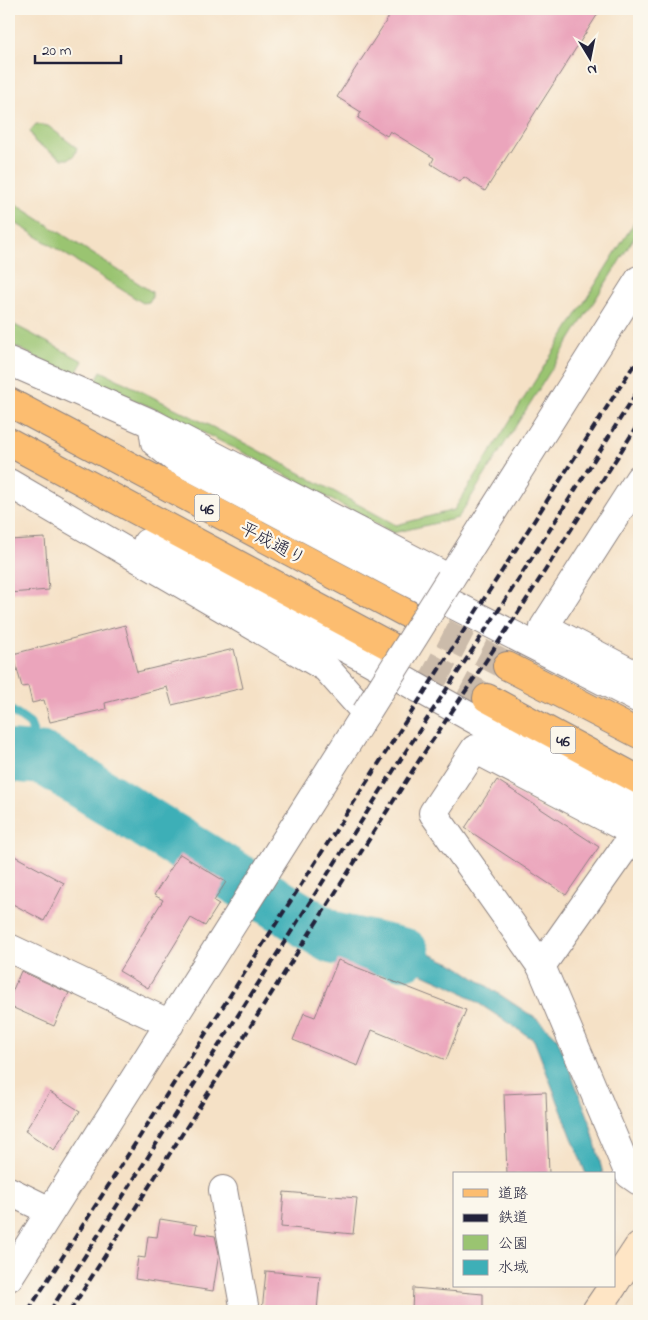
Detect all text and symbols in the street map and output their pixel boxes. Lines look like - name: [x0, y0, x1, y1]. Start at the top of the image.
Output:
- scale bar: [35, 32, 121, 64]
- north arrow: [566, 32, 616, 82]
- text: 20 m: [42, 40, 72, 62]
- text: N: [586, 58, 598, 80]
- road number: 46: [194, 494, 220, 522]
- street label: 平成通り: [234, 516, 310, 573]
- road number: 46: [550, 726, 576, 754]
- legend: [453, 1172, 616, 1288]
- text: 道路: [498, 1183, 528, 1205]
- text: 鉄道: [498, 1207, 528, 1229]
- text: 公園: [498, 1233, 528, 1255]
- text: 水域: [498, 1257, 528, 1279]

